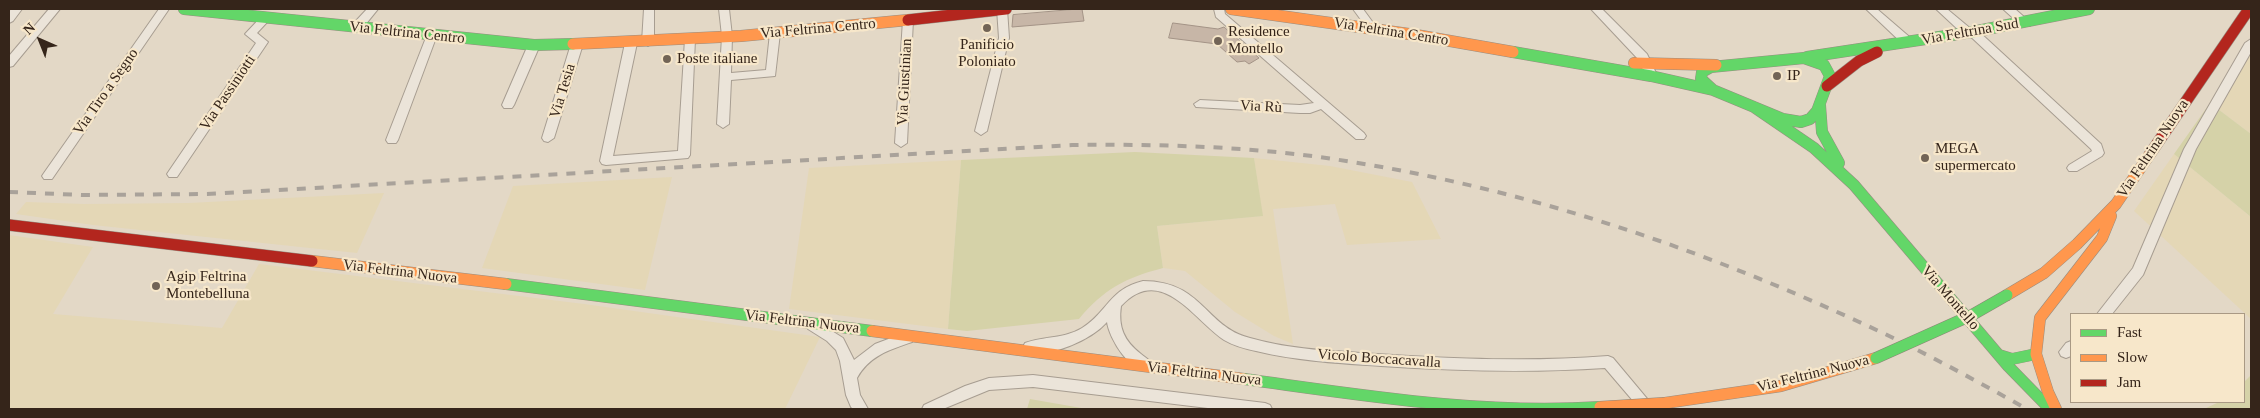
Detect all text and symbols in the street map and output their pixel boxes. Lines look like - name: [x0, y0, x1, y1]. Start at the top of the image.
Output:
- street label: Via Feltrina Centro: [1332, 14, 1450, 50]
- north arrow: [15, 15, 65, 65]
- street label: Via Feltrina Centro: [760, 15, 876, 43]
- street label: Via Feltrina Sud: [1920, 15, 2020, 49]
- street label: Via Feltrina Centro: [349, 18, 465, 48]
- text: N: [20, 20, 38, 38]
- marker: Panificio Poloniato: [981, 22, 993, 34]
- place label: Residence Montello: [1228, 23, 1290, 58]
- marker: Residence Montello: [1212, 35, 1224, 47]
- place label: Panificio Poloniato: [958, 36, 1016, 71]
- street label: Via Giustinian: [894, 38, 916, 126]
- street label: Via Tiro a Segno: [70, 45, 142, 139]
- place label: Poste italiane: [677, 50, 757, 68]
- street label: Via Passiniotti: [196, 52, 260, 134]
- marker: Poste italiane: [661, 53, 673, 65]
- street label: Via Tesia: [546, 62, 580, 120]
- place label: IP: [1787, 67, 1800, 85]
- marker: IP: [1771, 70, 1783, 82]
- street label: Via Feltrina Nuova: [2113, 96, 2193, 202]
- street label: Via Rù: [1240, 97, 1282, 117]
- place label: MEGA supermercato: [1935, 140, 2016, 175]
- marker: MEGA supermercato: [1919, 152, 1931, 164]
- street label: Via Feltrina Nuova: [342, 256, 458, 288]
- street label: Via Montello: [1917, 262, 1983, 334]
- place label: Agip Feltrina Montebelluna: [166, 268, 249, 303]
- marker: Agip Feltrina Montebelluna: [150, 280, 162, 292]
- street label: Via Feltrina Nuova: [744, 306, 860, 338]
- legend: [2070, 313, 2245, 403]
- text: Fast: [2117, 324, 2142, 340]
- street label: Vicolo Boccacavalla: [1317, 346, 1441, 372]
- text: Slow: [2117, 349, 2148, 365]
- street label: Via Feltrina Nuova: [1755, 351, 1871, 397]
- street label: Via Feltrina Nuova: [1146, 358, 1262, 390]
- text: Jam: [2117, 374, 2141, 390]

